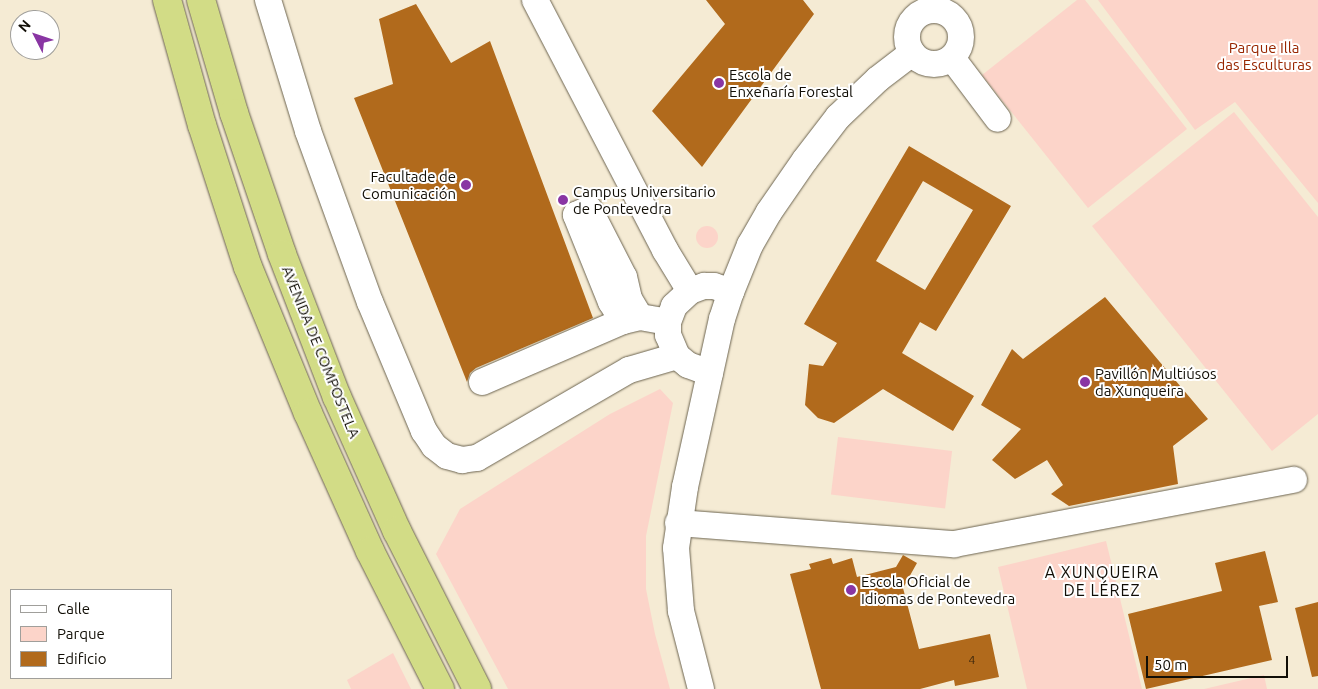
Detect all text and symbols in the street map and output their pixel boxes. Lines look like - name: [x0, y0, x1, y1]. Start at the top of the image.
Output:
- north arrow: [10, 10, 60, 60]
- text: N: [15, 17, 34, 35]
- park label: Parque Illa das Esculturas: [1216, 38, 1312, 73]
- place label: Escola de Enxeñaría Forestal: [729, 65, 853, 100]
- marker: Escola de Enxeñaría Forestal: [713, 77, 725, 89]
- place label: Facultade de Comunicación: [362, 167, 456, 202]
- marker: Facultade de Comunicación: [460, 179, 472, 191]
- place label: Campus Universitario de Pontevedra: [573, 182, 716, 217]
- marker: Campus Universitario de Pontevedra: [557, 194, 569, 206]
- street label: AVENIDA DE COMPOSTELA: [278, 263, 364, 441]
- place label: Pavillón Multiúsos da Xunqueira: [1095, 364, 1217, 399]
- marker: Pavillón Multiúsos da Xunqueira: [1079, 376, 1091, 388]
- district label: A XUNQUEIRA DE LÉREZ: [1043, 562, 1161, 600]
- place label: Escola Oficial de Idiomas de Pontevedra: [861, 572, 1015, 607]
- marker: Escola Oficial de Idiomas de Pontevedra: [845, 584, 857, 596]
- legend: [10, 589, 172, 679]
- text: Calle: [57, 600, 90, 617]
- text: Parque: [57, 625, 105, 642]
- scale bar: [1148, 646, 1290, 678]
- text: Edificio: [57, 650, 106, 667]
- house number: 4: [969, 653, 975, 667]
- text: 50 m: [1154, 656, 1187, 673]

